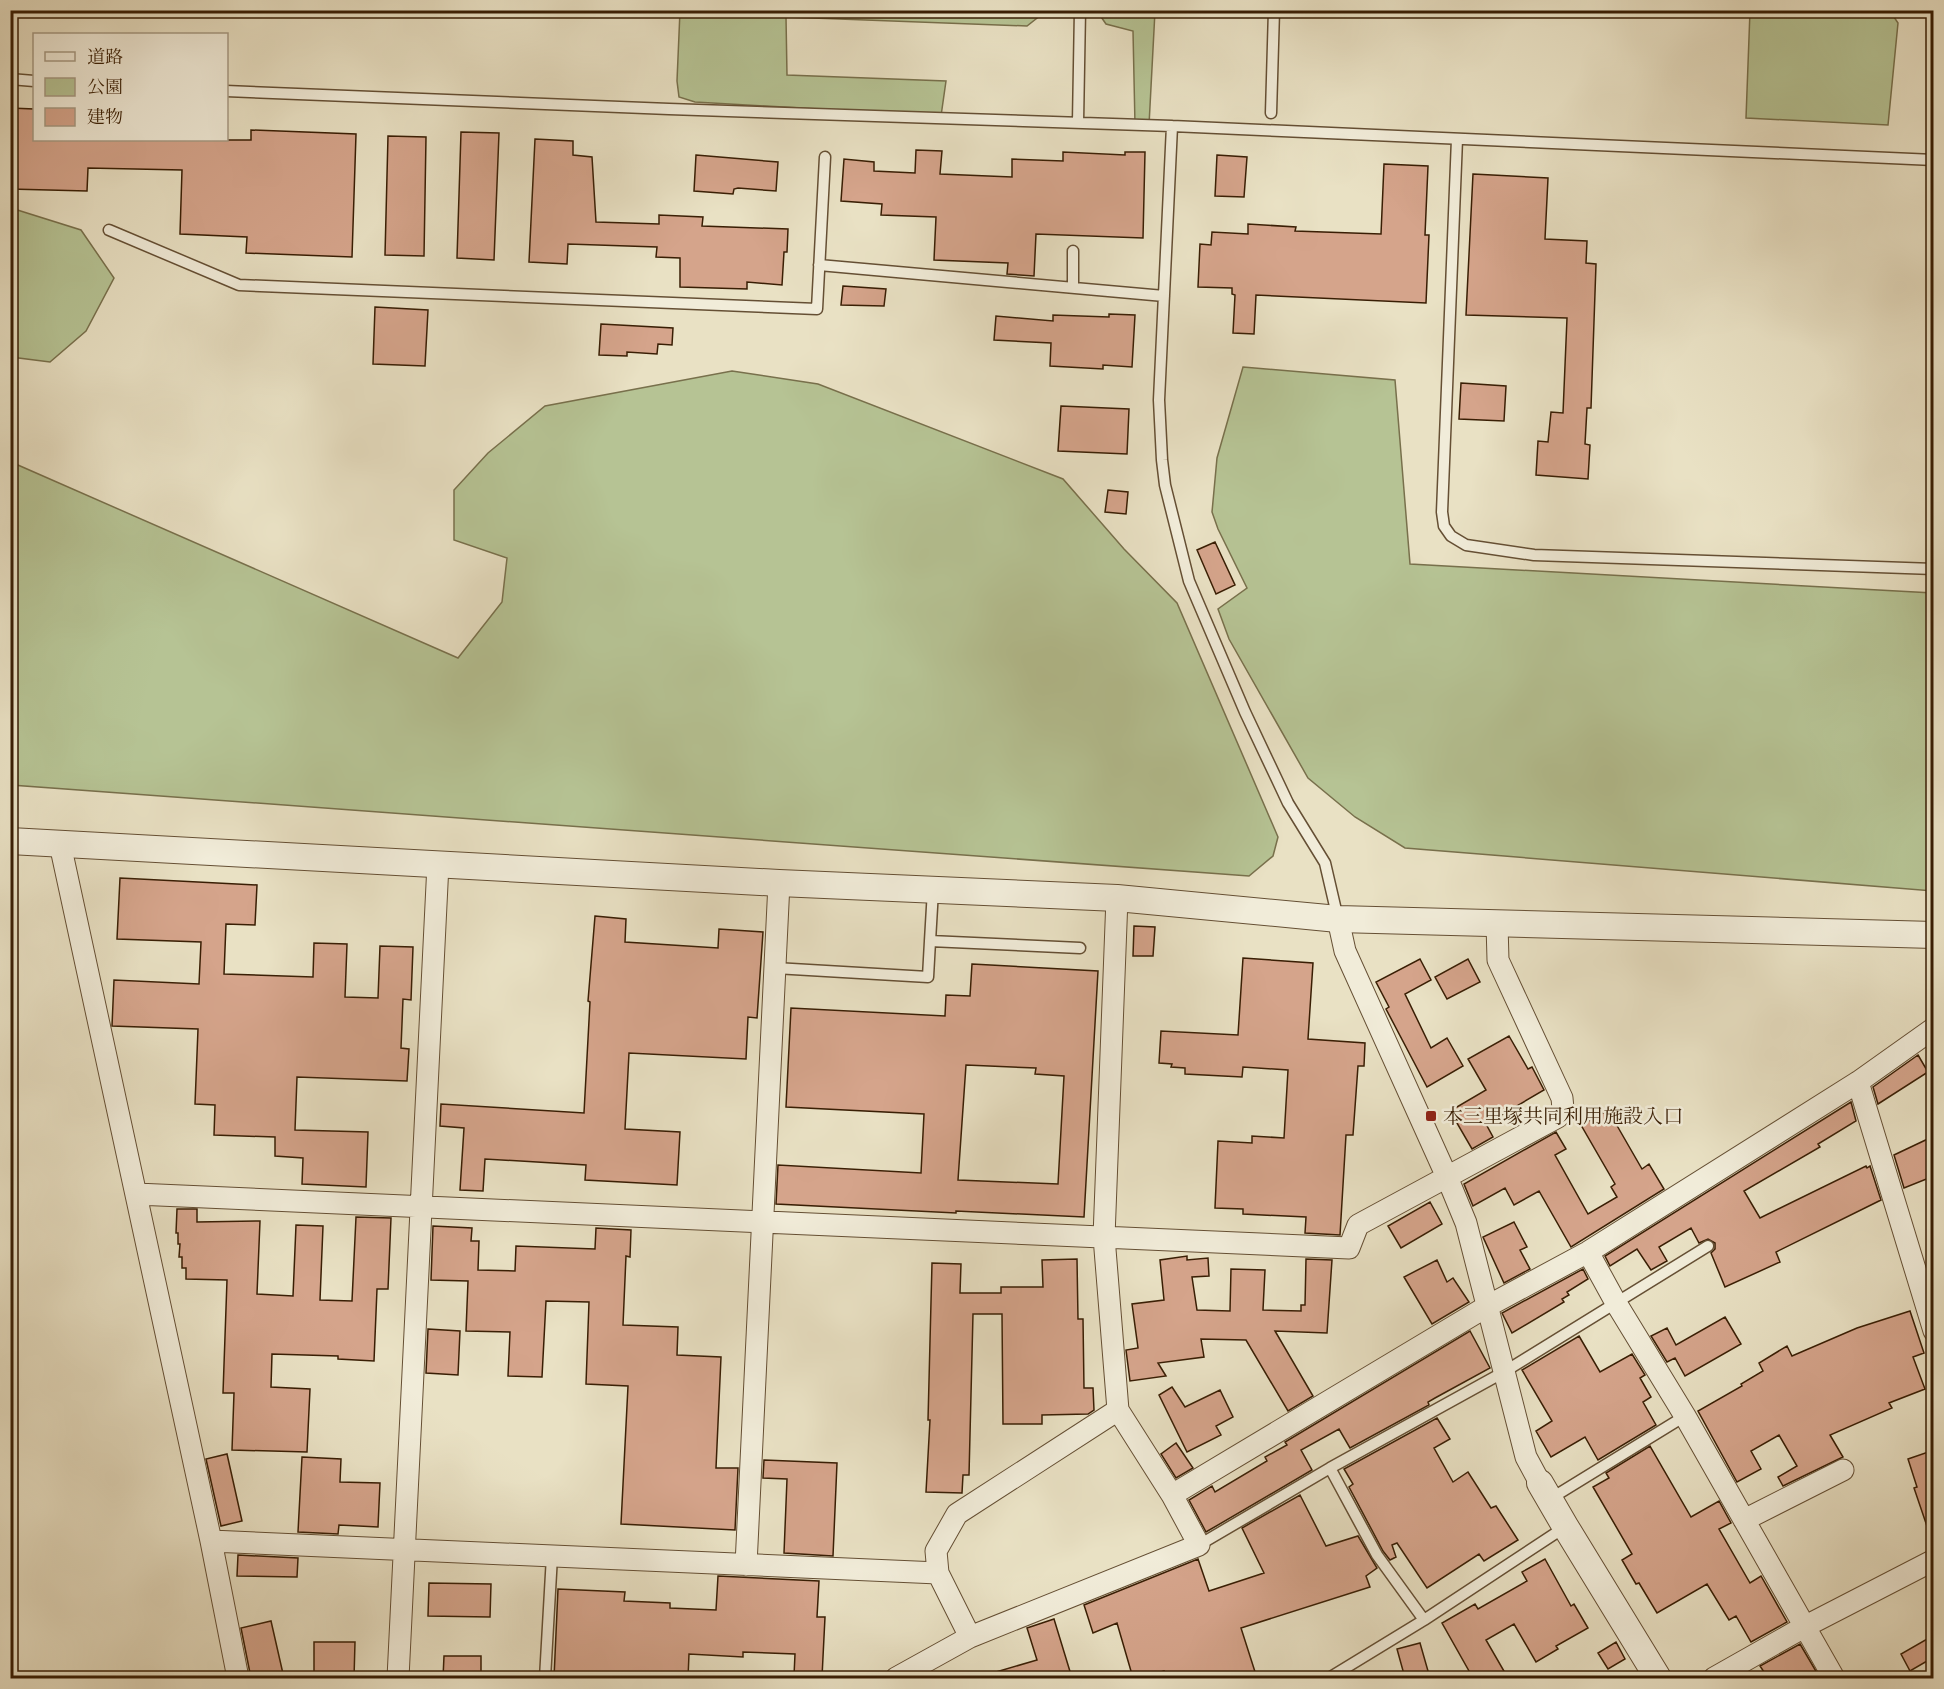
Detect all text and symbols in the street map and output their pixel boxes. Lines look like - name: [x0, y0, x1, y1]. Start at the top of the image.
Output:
- legend: [33, 33, 228, 141]
- text: 道路: [87, 47, 123, 68]
- text: 公園: [87, 77, 123, 98]
- text: 建物: [87, 107, 123, 128]
- place label: 本三里塚共同利用施設入口: [1443, 1105, 1683, 1128]
- marker: 本三里塚共同利用施設入口: [1424, 1109, 1438, 1123]

